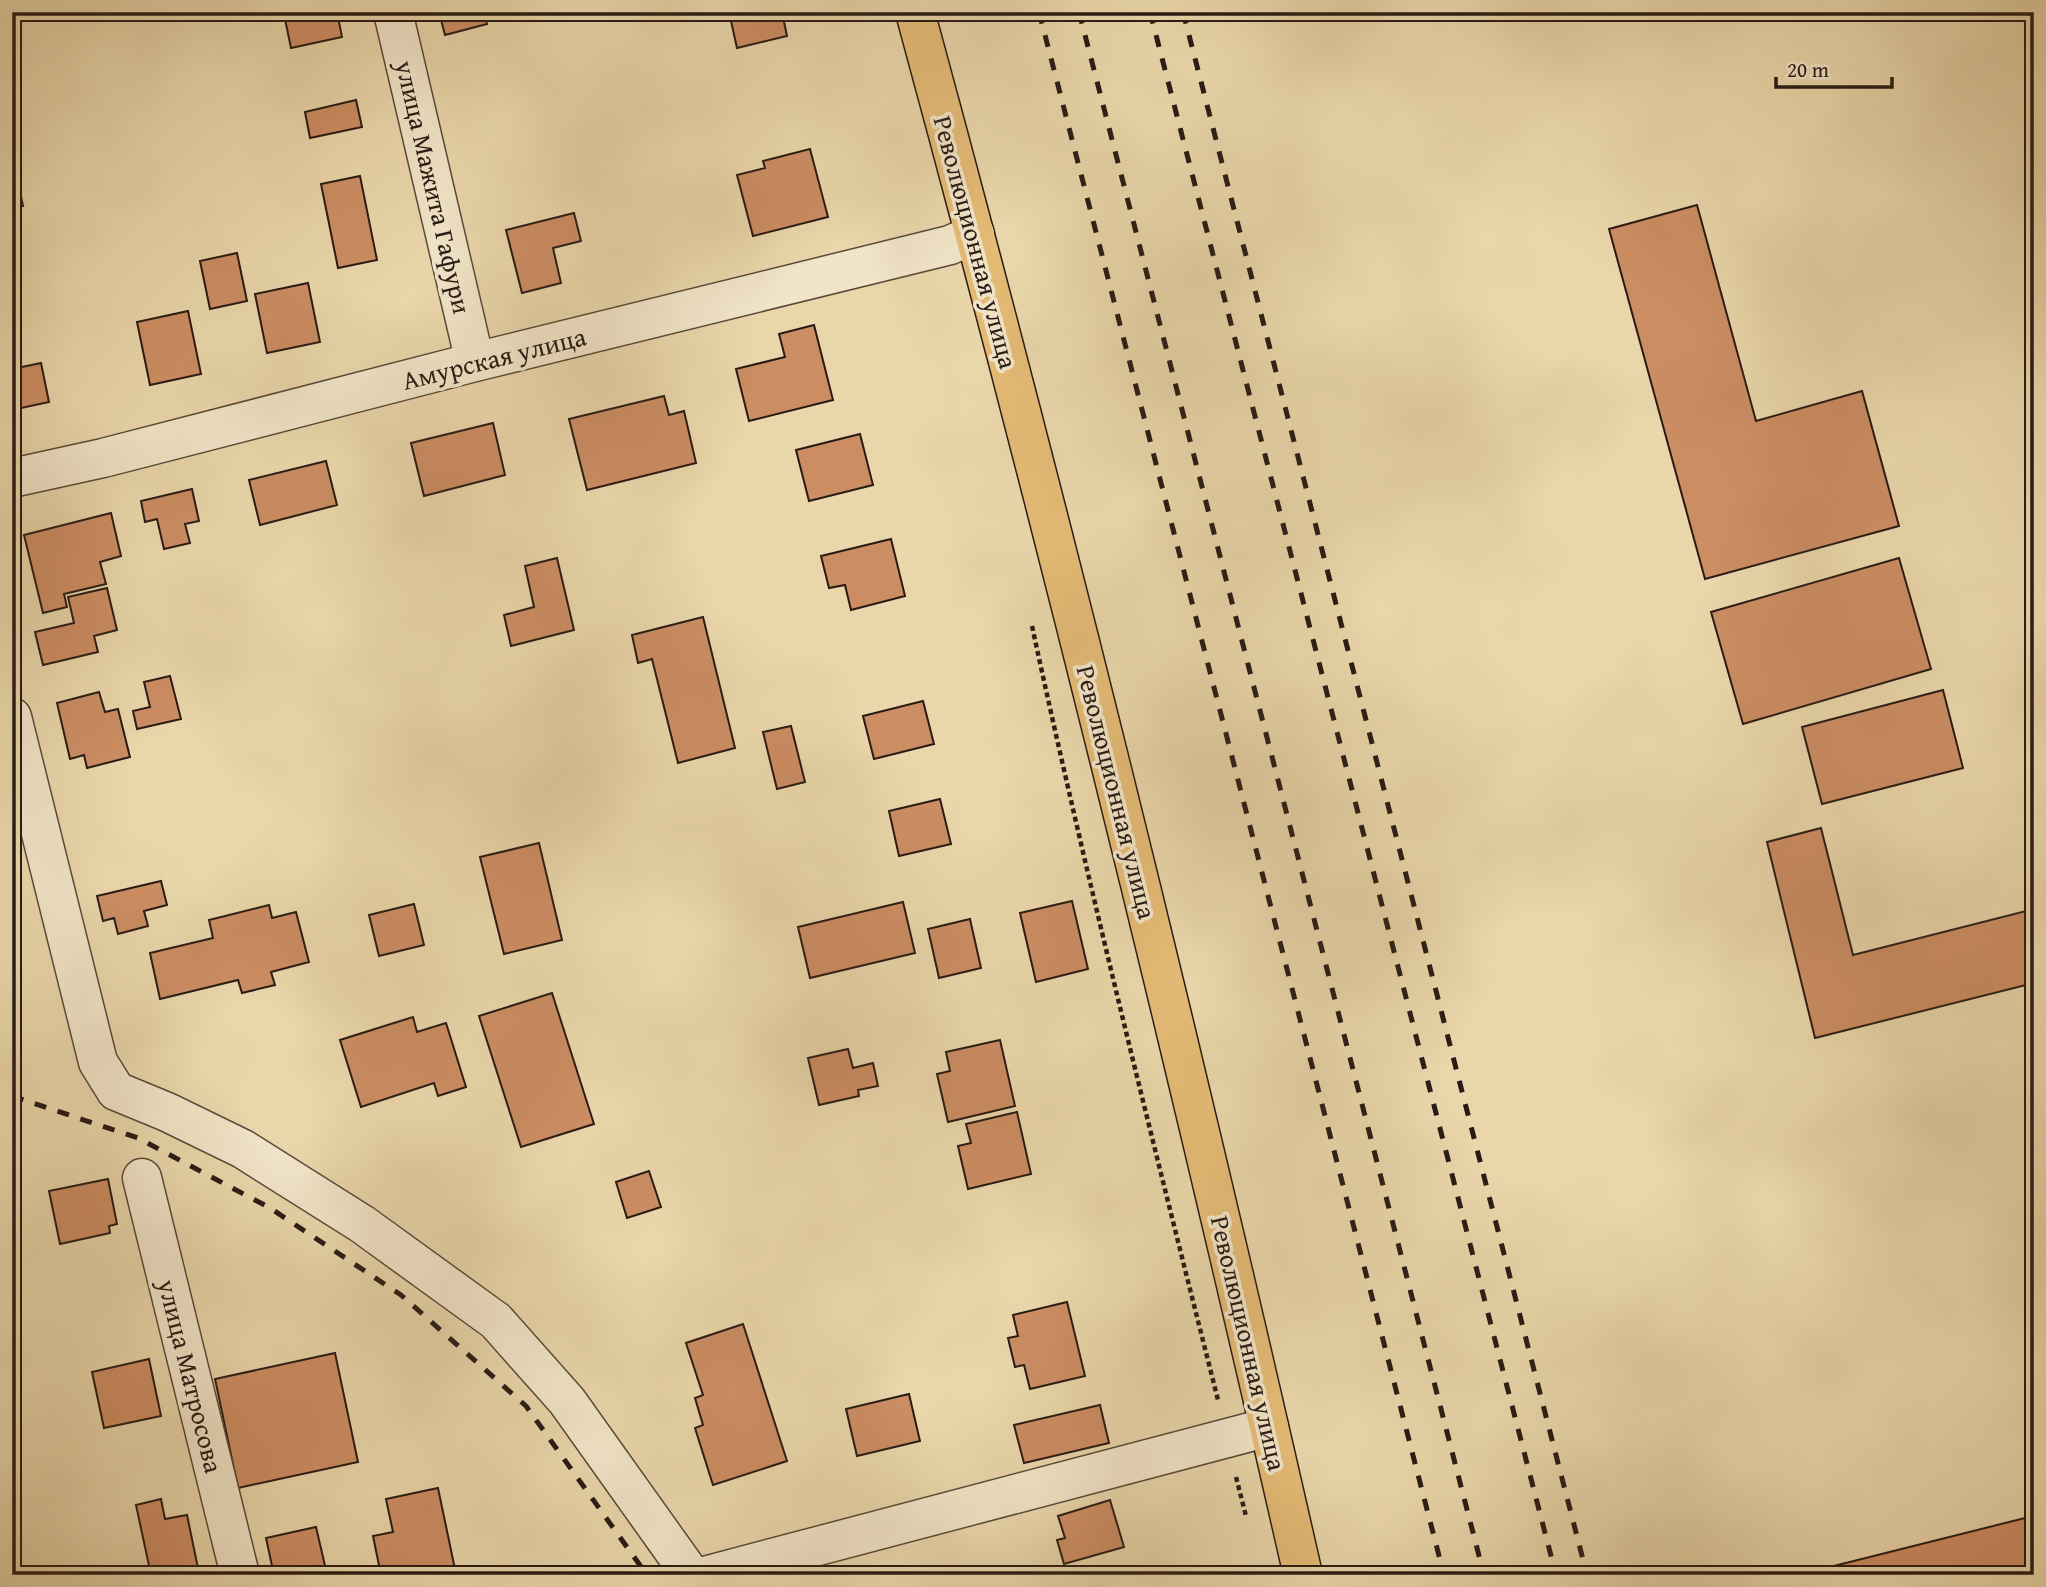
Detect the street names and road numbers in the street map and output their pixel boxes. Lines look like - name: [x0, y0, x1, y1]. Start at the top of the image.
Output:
- street label: улица Мажита Гафури: [386, 55, 482, 318]
- street label: Революционная улица: [923, 111, 1029, 373]
- street label: Амурская улица: [398, 316, 591, 400]
- street label: Революционная улица: [1067, 661, 1168, 924]
- street label: Революционная улица: [1201, 1212, 1297, 1475]
- street label: улица Матросова: [148, 1274, 234, 1478]

